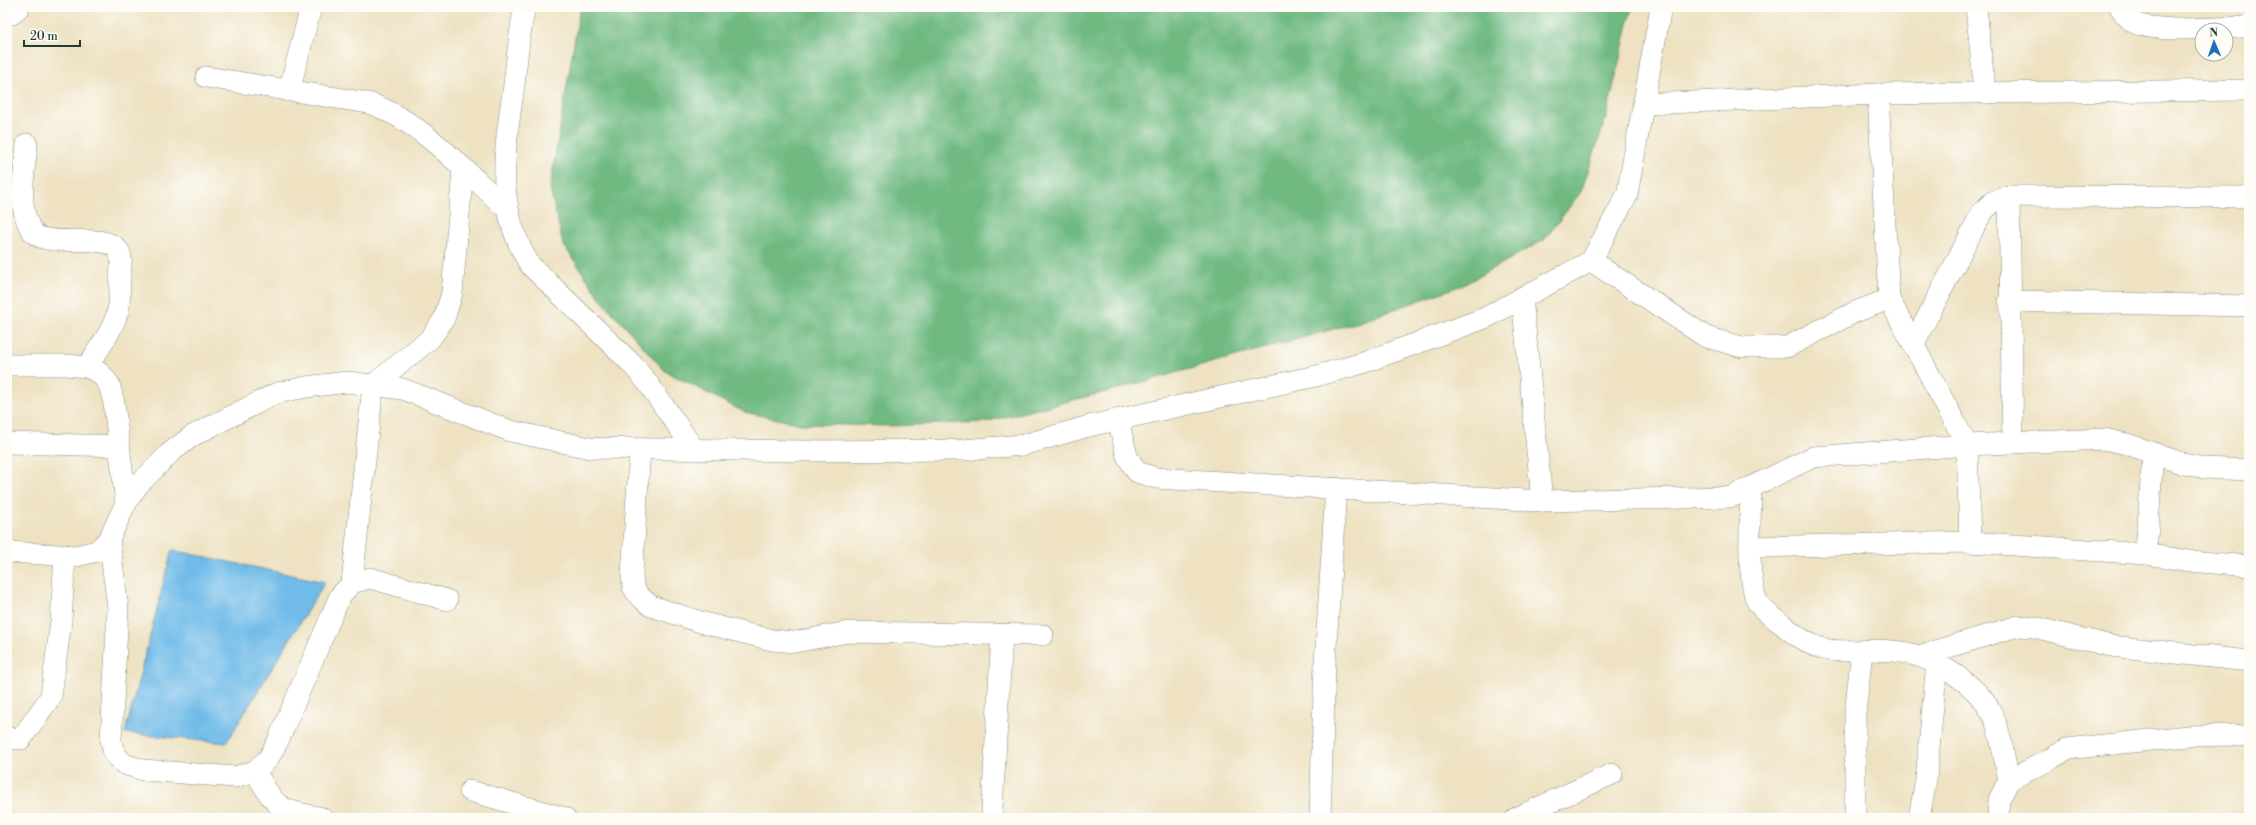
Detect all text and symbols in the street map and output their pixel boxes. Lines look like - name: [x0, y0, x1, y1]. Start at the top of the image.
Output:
- scale bar: [24, 22, 80, 48]
- north arrow: [2194, 22, 2234, 62]
- text: N: [2209, 26, 2219, 40]
- text: 20 m: [30, 29, 58, 44]

